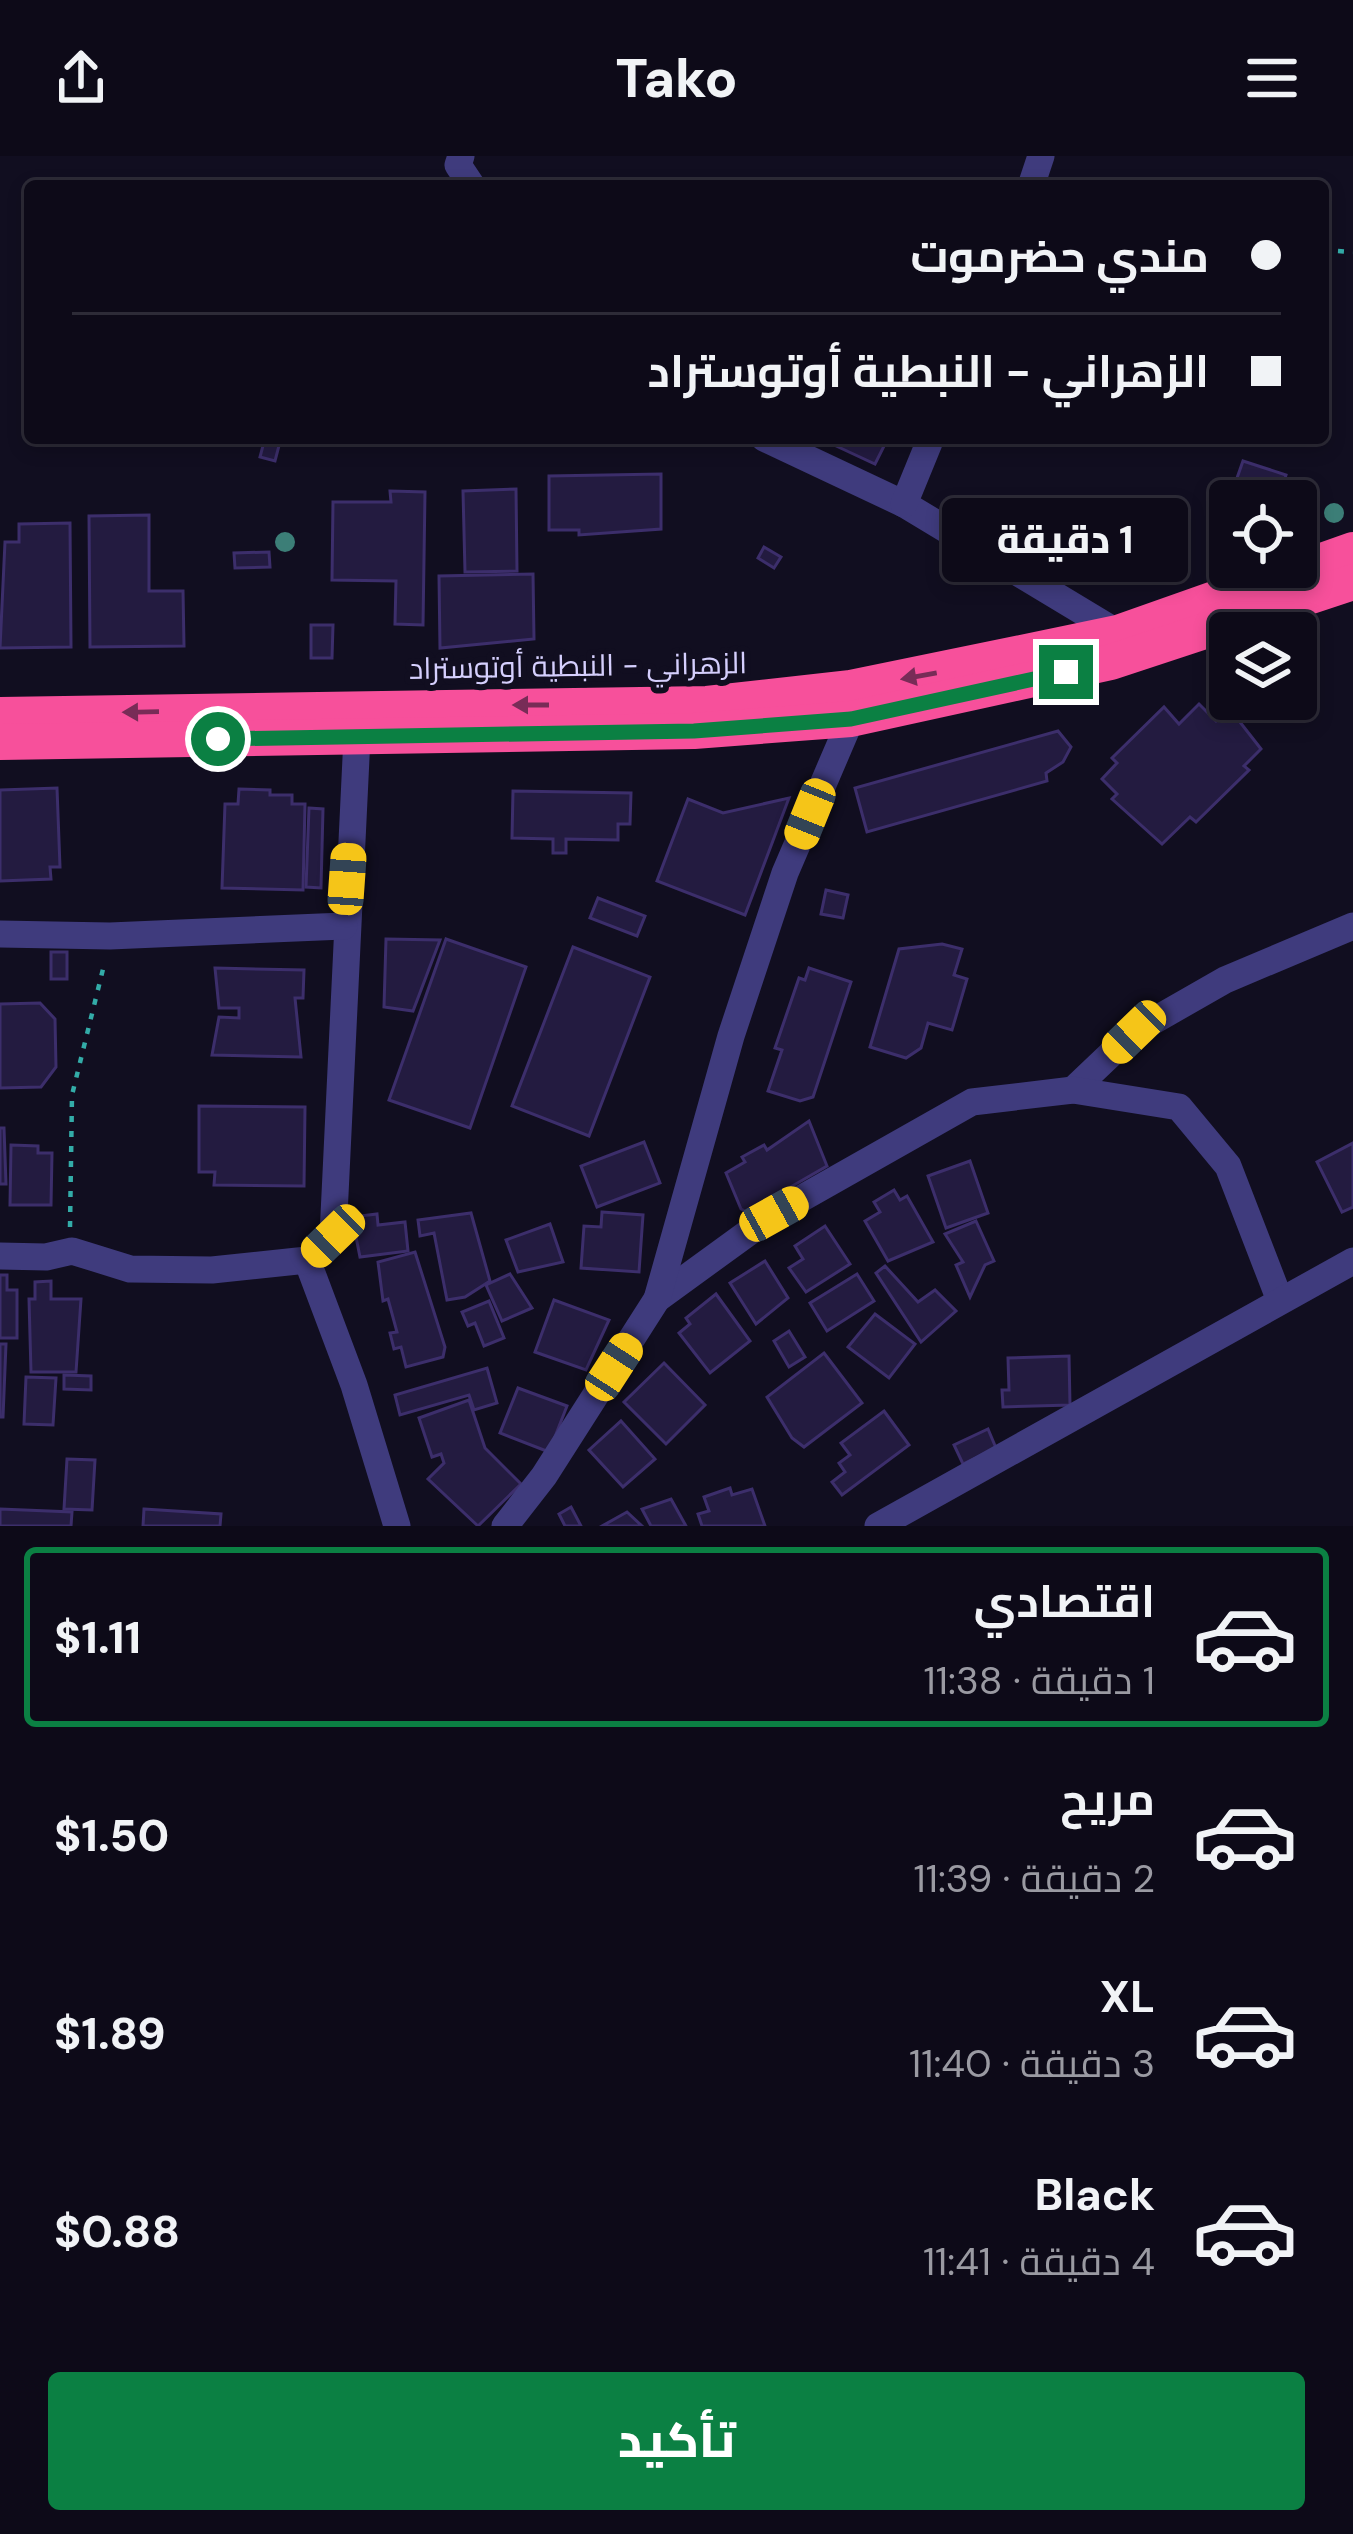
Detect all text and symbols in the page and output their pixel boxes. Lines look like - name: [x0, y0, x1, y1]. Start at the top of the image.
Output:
- text: Tako: [616, 43, 737, 114]
- icon: share: [48, 45, 114, 111]
- icon: menu: [1239, 45, 1305, 111]
- text: مندي حضرموت: [911, 227, 1209, 286]
- text: الزهراني - النبطية أوتوستراد: [648, 342, 1209, 401]
- map controls: [1209, 480, 1317, 720]
- button: locate: [1209, 480, 1317, 588]
- callout: 1 دقيقة: [943, 498, 1189, 582]
- text: 1 دقيقة: [997, 514, 1133, 565]
- button: layers: [1209, 612, 1317, 720]
- street label: الزهراني - النبطية أوتوستراد: [408, 643, 748, 692]
- route end: [1039, 645, 1093, 699]
- one-way arrow: [899, 667, 937, 685]
- one-way arrow: [511, 695, 549, 715]
- one-way arrow: [121, 702, 159, 721]
- route start: [191, 712, 245, 766]
- car: [780, 774, 840, 854]
- car: [327, 842, 367, 916]
- car: [1096, 994, 1172, 1070]
- car: [734, 1181, 814, 1247]
- car: [295, 1198, 371, 1274]
- car: [579, 1327, 649, 1407]
- text: اقتصادي: [974, 1572, 1155, 1631]
- icon: car: [1191, 1583, 1299, 1691]
- text: $1.11: [54, 1608, 141, 1667]
- text: 1 دقيقة · 11:38: [924, 1655, 1155, 1706]
- text: مريح: [1060, 1770, 1155, 1829]
- icon: car: [1191, 1781, 1299, 1889]
- text: $1.50: [54, 1806, 169, 1865]
- text: 2 دقيقة · 11:39: [914, 1853, 1155, 1904]
- text: XL: [1100, 1967, 1155, 2026]
- icon: car: [1191, 1979, 1299, 2087]
- text: $1.89: [54, 2004, 166, 2063]
- text: 3 دقيقة · 11:40: [909, 2038, 1155, 2089]
- text: Black: [1035, 2165, 1155, 2224]
- icon: car: [1191, 2177, 1299, 2285]
- text: $0.88: [54, 2202, 180, 2261]
- text: 4 دقيقة · 11:41: [923, 2236, 1155, 2287]
- button: تأكيد: [48, 2372, 1305, 2510]

